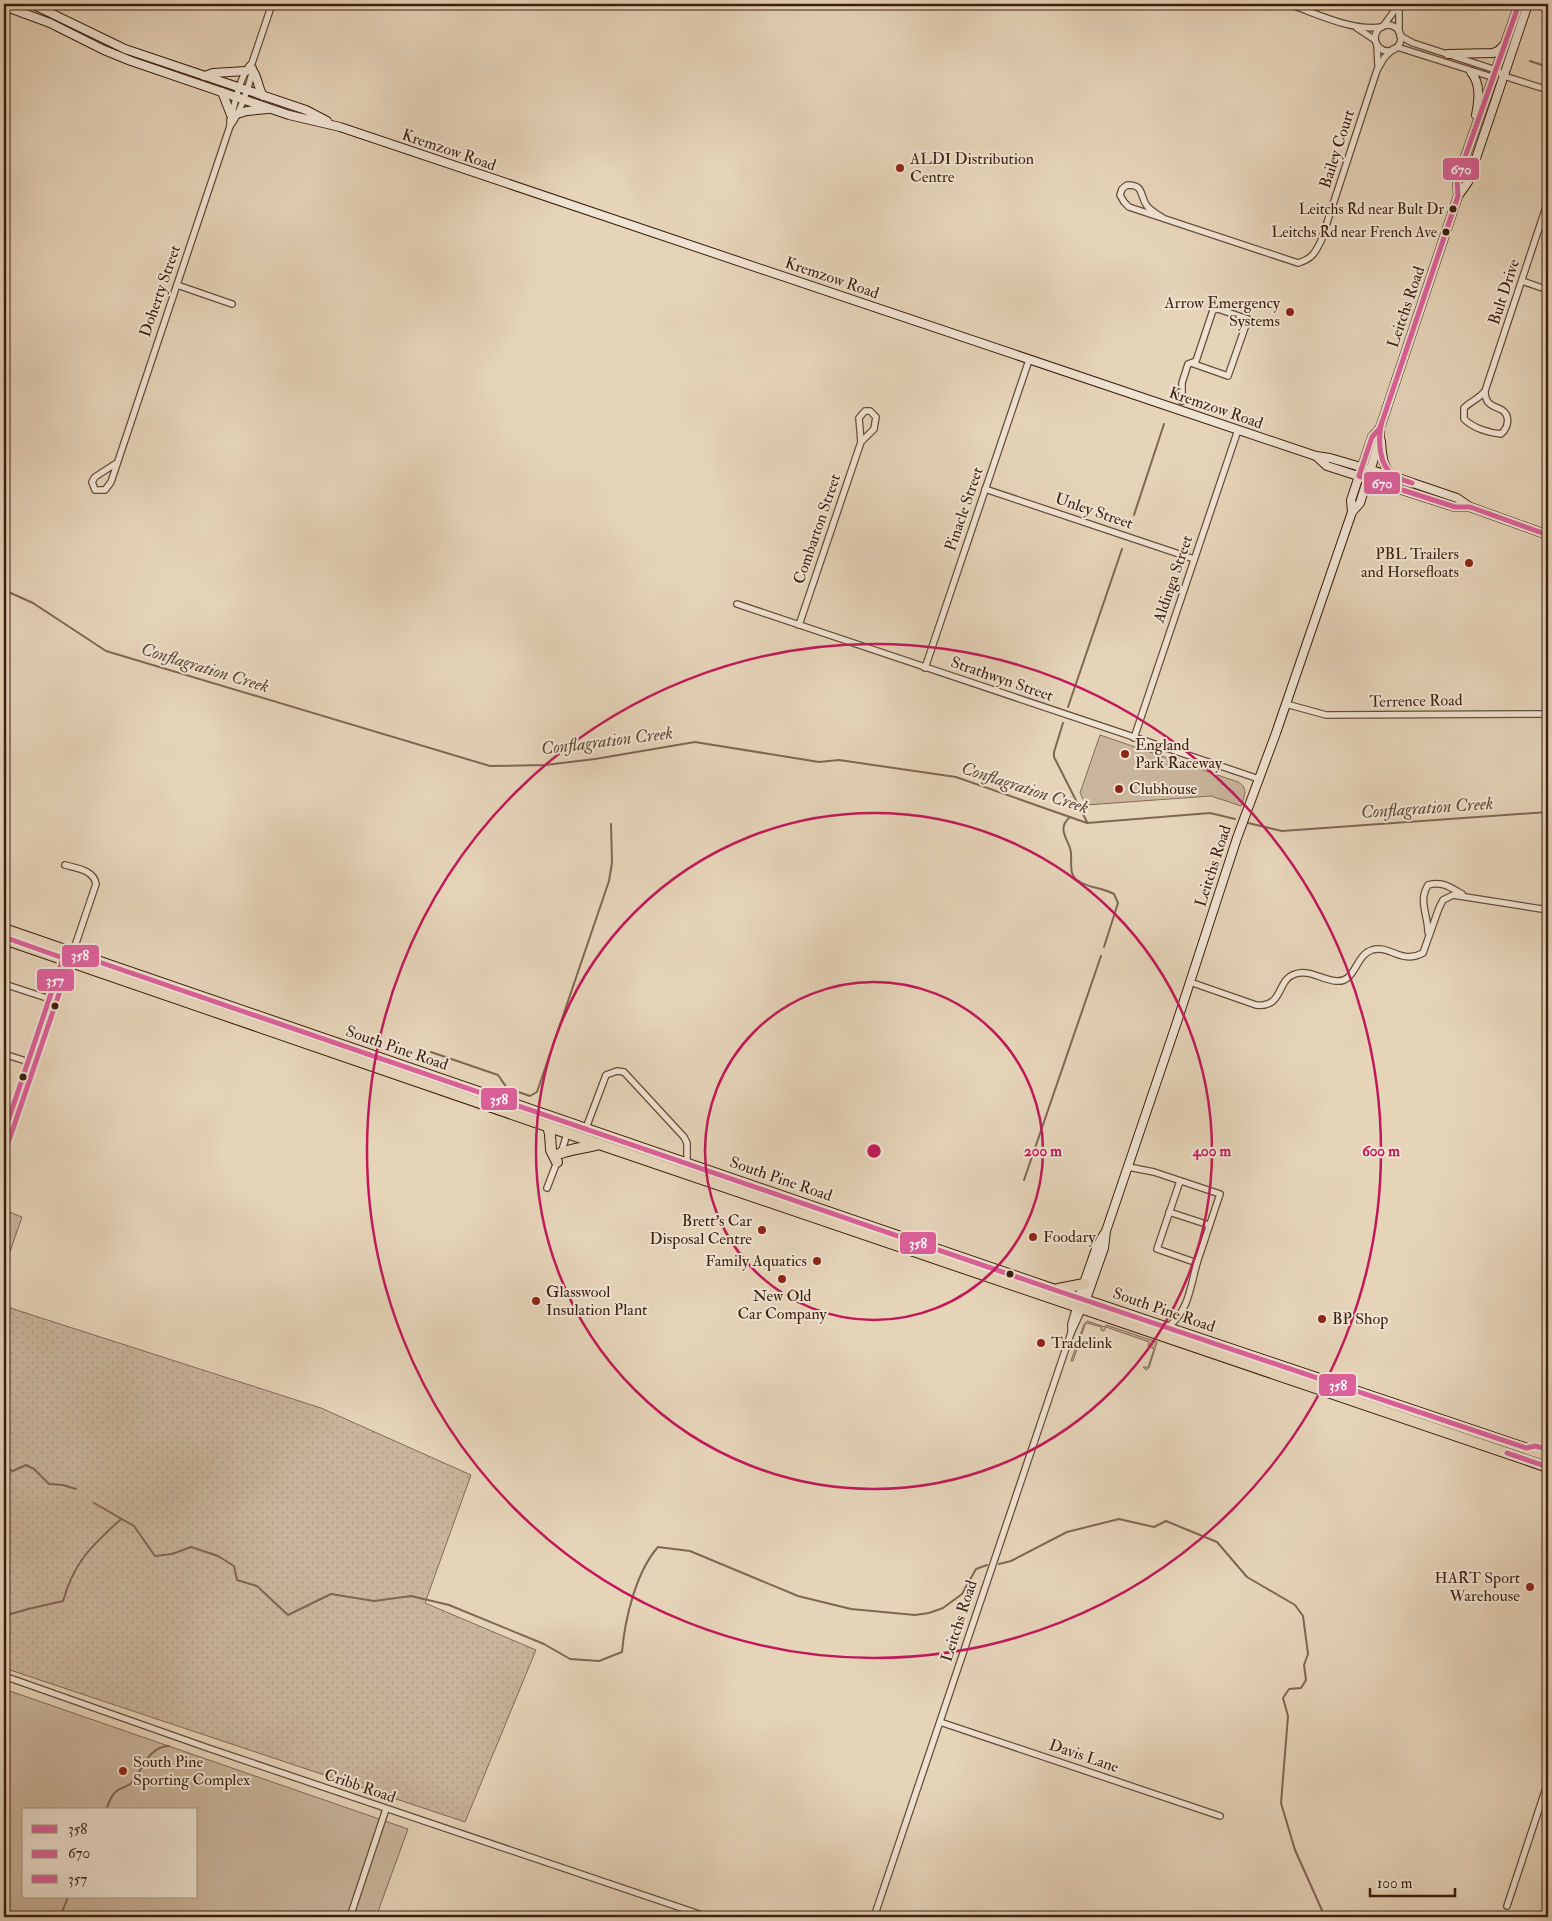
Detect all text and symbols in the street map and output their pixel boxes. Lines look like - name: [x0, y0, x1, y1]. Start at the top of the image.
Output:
- street label: Bailey Court: [1315, 107, 1359, 191]
- street label: Kremzow Road: [399, 125, 499, 175]
- place label: ALDI Distribution Centre: [909, 149, 1034, 187]
- line badge: 670: [1442, 157, 1480, 181]
- text: 670: [1451, 161, 1471, 178]
- marker: ALDI Distribution Centre: [894, 162, 906, 174]
- place label: Leitchs Rd near Bult Dr: [1299, 200, 1444, 219]
- marker: Leitchs Rd near Bult Dr: [1448, 204, 1458, 214]
- place label: Leitchs Rd near French Ave: [1271, 223, 1437, 242]
- marker: Leitchs Rd near French Ave: [1441, 227, 1451, 237]
- street label: Doherty Street: [135, 242, 185, 340]
- street label: Kremzow Road: [782, 253, 882, 303]
- street label: Bult Drive: [1484, 256, 1524, 327]
- street label: Leitchs Road: [1383, 264, 1429, 350]
- place label: Arrow Emergency Systems: [1163, 293, 1281, 331]
- marker: Arrow Emergency Systems: [1284, 306, 1296, 318]
- street label: Kremzow Road: [1166, 383, 1266, 433]
- street label: Pinacle Street: [940, 464, 988, 554]
- street label: Combarton Street: [789, 471, 845, 587]
- line badge: 670: [1363, 471, 1401, 495]
- text: 670: [1372, 475, 1392, 492]
- street label: Unley Street: [1052, 488, 1136, 534]
- street label: Aldinga Street: [1148, 533, 1197, 626]
- place label: PBL Trailers and Horsefloats: [1361, 544, 1459, 582]
- marker: PBL Trailers and Horsefloats: [1463, 557, 1475, 569]
- water label: Conflagration Creek: [138, 638, 272, 698]
- street label: Strathwyn Street: [948, 652, 1056, 706]
- street label: Terrence Road: [1369, 690, 1463, 712]
- water label: Conflagration Creek: [540, 722, 674, 760]
- place label: England Park Raceway: [1135, 735, 1223, 773]
- marker: England Park Raceway: [1119, 748, 1131, 760]
- water label: Conflagration Creek: [958, 757, 1092, 819]
- place label: Clubhouse: [1129, 779, 1198, 799]
- marker: Clubhouse: [1113, 783, 1125, 795]
- water label: Conflagration Creek: [1360, 792, 1494, 824]
- street label: Leitchs Road: [1190, 823, 1236, 909]
- line badge: 358: [61, 944, 100, 968]
- text: 358: [71, 947, 89, 964]
- line badge: 357: [36, 968, 75, 992]
- text: 357: [46, 972, 65, 989]
- unlabelled marker: [50, 1001, 60, 1011]
- street label: South Pine Road: [343, 1021, 451, 1075]
- unlabelled marker: [18, 1072, 28, 1082]
- line badge: 358: [480, 1087, 518, 1111]
- text: 358: [490, 1091, 508, 1108]
- centre of rings: [865, 1142, 883, 1160]
- text: 200 m: [1024, 1142, 1062, 1161]
- text: 400 m: [1192, 1142, 1231, 1161]
- text: 600 m: [1362, 1142, 1400, 1161]
- street label: South Pine Road: [727, 1152, 835, 1206]
- place label: Brett's Car Disposal Centre: [650, 1211, 752, 1250]
- marker: Brett's Car Disposal Centre: [756, 1224, 768, 1236]
- place label: Foodary: [1043, 1227, 1096, 1247]
- line badge: 358: [899, 1231, 937, 1255]
- marker: Foodary: [1027, 1231, 1039, 1243]
- text: 358: [909, 1235, 927, 1252]
- place label: Family Aquatics: [705, 1251, 807, 1271]
- marker: Family Aquatics: [811, 1255, 823, 1267]
- unlabelled marker: [1005, 1269, 1015, 1279]
- marker: New Old Car Company: [776, 1273, 788, 1285]
- place label: Glasswool Insulation Plant: [546, 1282, 647, 1320]
- street label: South Pine Road: [1110, 1283, 1218, 1337]
- place label: New Old Car Company: [737, 1286, 828, 1325]
- marker: Glasswool Insulation Plant: [530, 1295, 542, 1307]
- place label: BP Shop: [1332, 1309, 1388, 1330]
- marker: BP Shop: [1316, 1313, 1328, 1325]
- place label: Tradelink: [1051, 1333, 1113, 1353]
- marker: Tradelink: [1035, 1337, 1047, 1349]
- line badge: 358: [1318, 1373, 1357, 1397]
- text: 358: [1329, 1377, 1347, 1394]
- place label: HART Sport Warehouse: [1435, 1568, 1520, 1606]
- street label: Leitchs Road: [936, 1578, 982, 1664]
- marker: HART Sport Warehouse: [1524, 1581, 1536, 1593]
- street label: Davis Lane: [1046, 1735, 1122, 1777]
- place label: South Pine Sporting Complex: [133, 1752, 250, 1791]
- street label: Cribb Road: [322, 1764, 398, 1808]
- marker: South Pine Sporting Complex: [117, 1765, 129, 1777]
- legend: [22, 1808, 198, 1898]
- text: 358: [68, 1820, 87, 1839]
- text: 670: [68, 1844, 90, 1863]
- scale bar: [1370, 1866, 1454, 1898]
- text: 357: [68, 1870, 87, 1889]
- text: 100 m: [1377, 1874, 1413, 1893]

